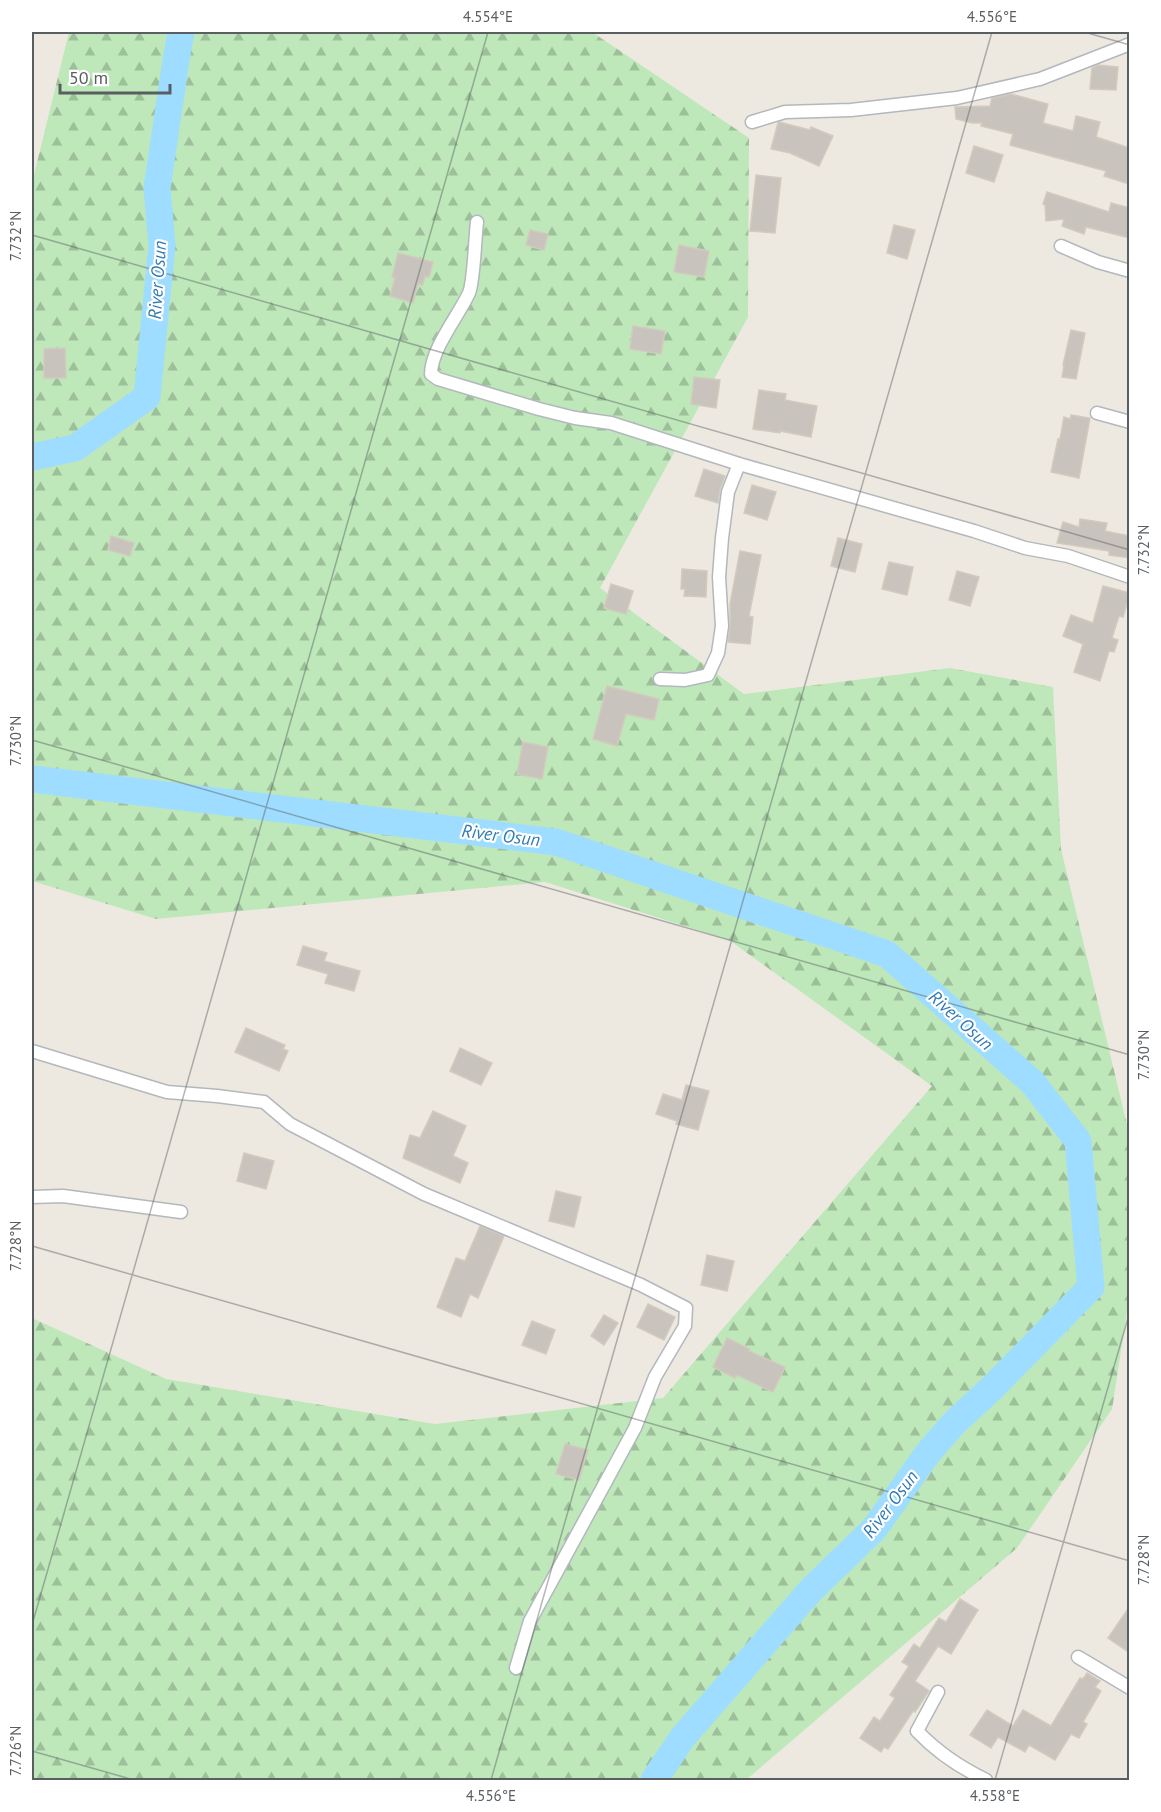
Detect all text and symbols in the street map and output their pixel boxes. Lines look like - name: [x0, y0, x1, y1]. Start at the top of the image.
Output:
- text: 4.554°E: [463, 7, 513, 26]
- text: 4.556°E: [967, 7, 1017, 26]
- scale bar: [60, 57, 170, 95]
- text: 50 m: [69, 66, 108, 89]
- text: 7.732°N: [6, 211, 25, 261]
- water label: River Osun: [143, 240, 171, 320]
- text: 7.732°N: [1134, 525, 1153, 575]
- text: 7.730°N: [6, 716, 25, 766]
- water label: River Osun: [460, 819, 542, 851]
- water label: River Osun: [924, 985, 998, 1055]
- text: 7.730°N: [1134, 1030, 1153, 1080]
- text: 7.728°N: [6, 1221, 25, 1271]
- water label: River Osun: [857, 1466, 923, 1542]
- text: 7.728°N: [1134, 1535, 1153, 1585]
- text: 7.726°N: [6, 1726, 25, 1776]
- text: 4.556°E: [466, 1786, 516, 1805]
- text: 4.558°E: [970, 1786, 1020, 1805]

